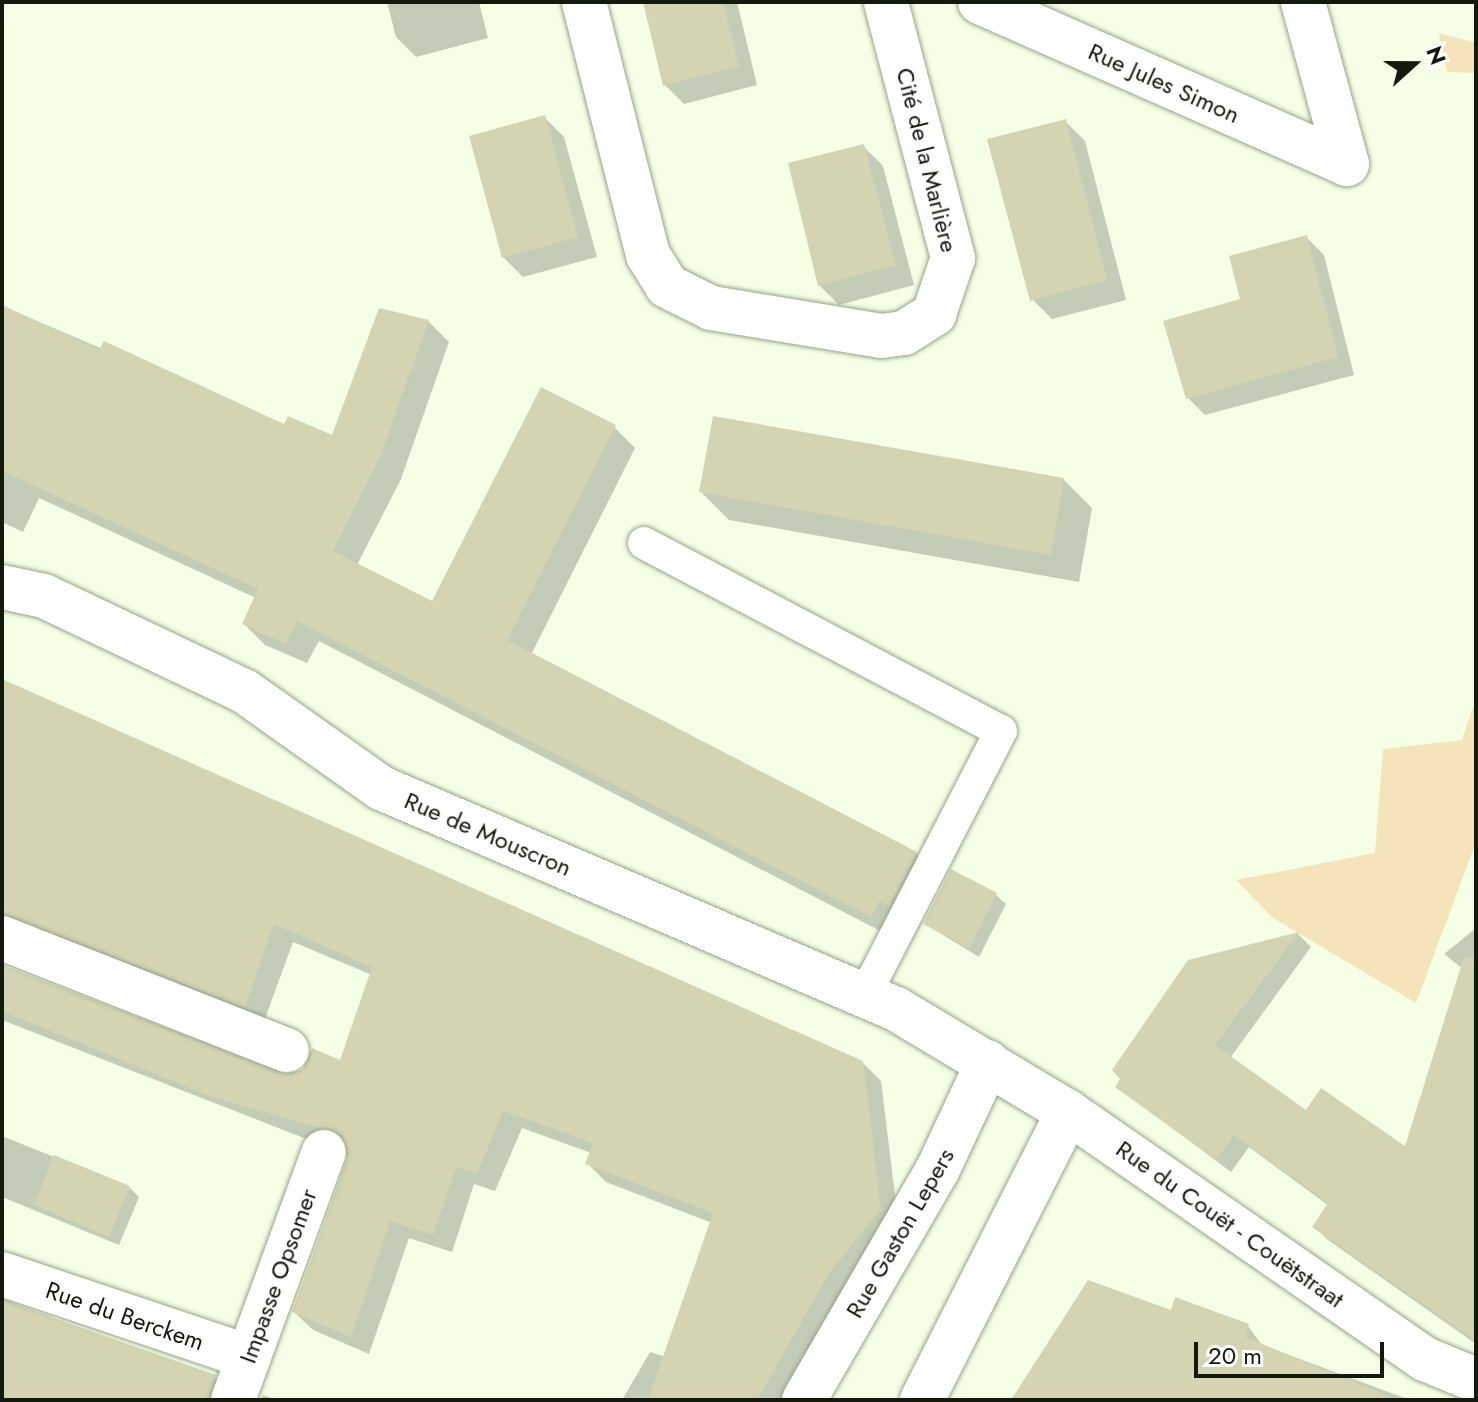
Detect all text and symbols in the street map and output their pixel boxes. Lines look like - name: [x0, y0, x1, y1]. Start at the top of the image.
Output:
- north arrow: [1374, 24, 1454, 104]
- street label: Rue Jules Simon: [1084, 37, 1244, 129]
- text: N: [1418, 42, 1454, 69]
- street label: Cité de la Marlière: [890, 65, 964, 255]
- street label: Rue de Mouscron: [400, 786, 576, 882]
- street label: Rue du Couët - Couëtstraat: [1111, 1134, 1349, 1314]
- street label: Rue Gaston Lepers: [840, 1143, 960, 1323]
- street label: Impasse Opsomer: [233, 1185, 323, 1367]
- street label: Rue du Berckem: [42, 1275, 208, 1357]
- scale bar: [1198, 1326, 1388, 1376]
- text: 20 m: [1208, 1338, 1262, 1373]

